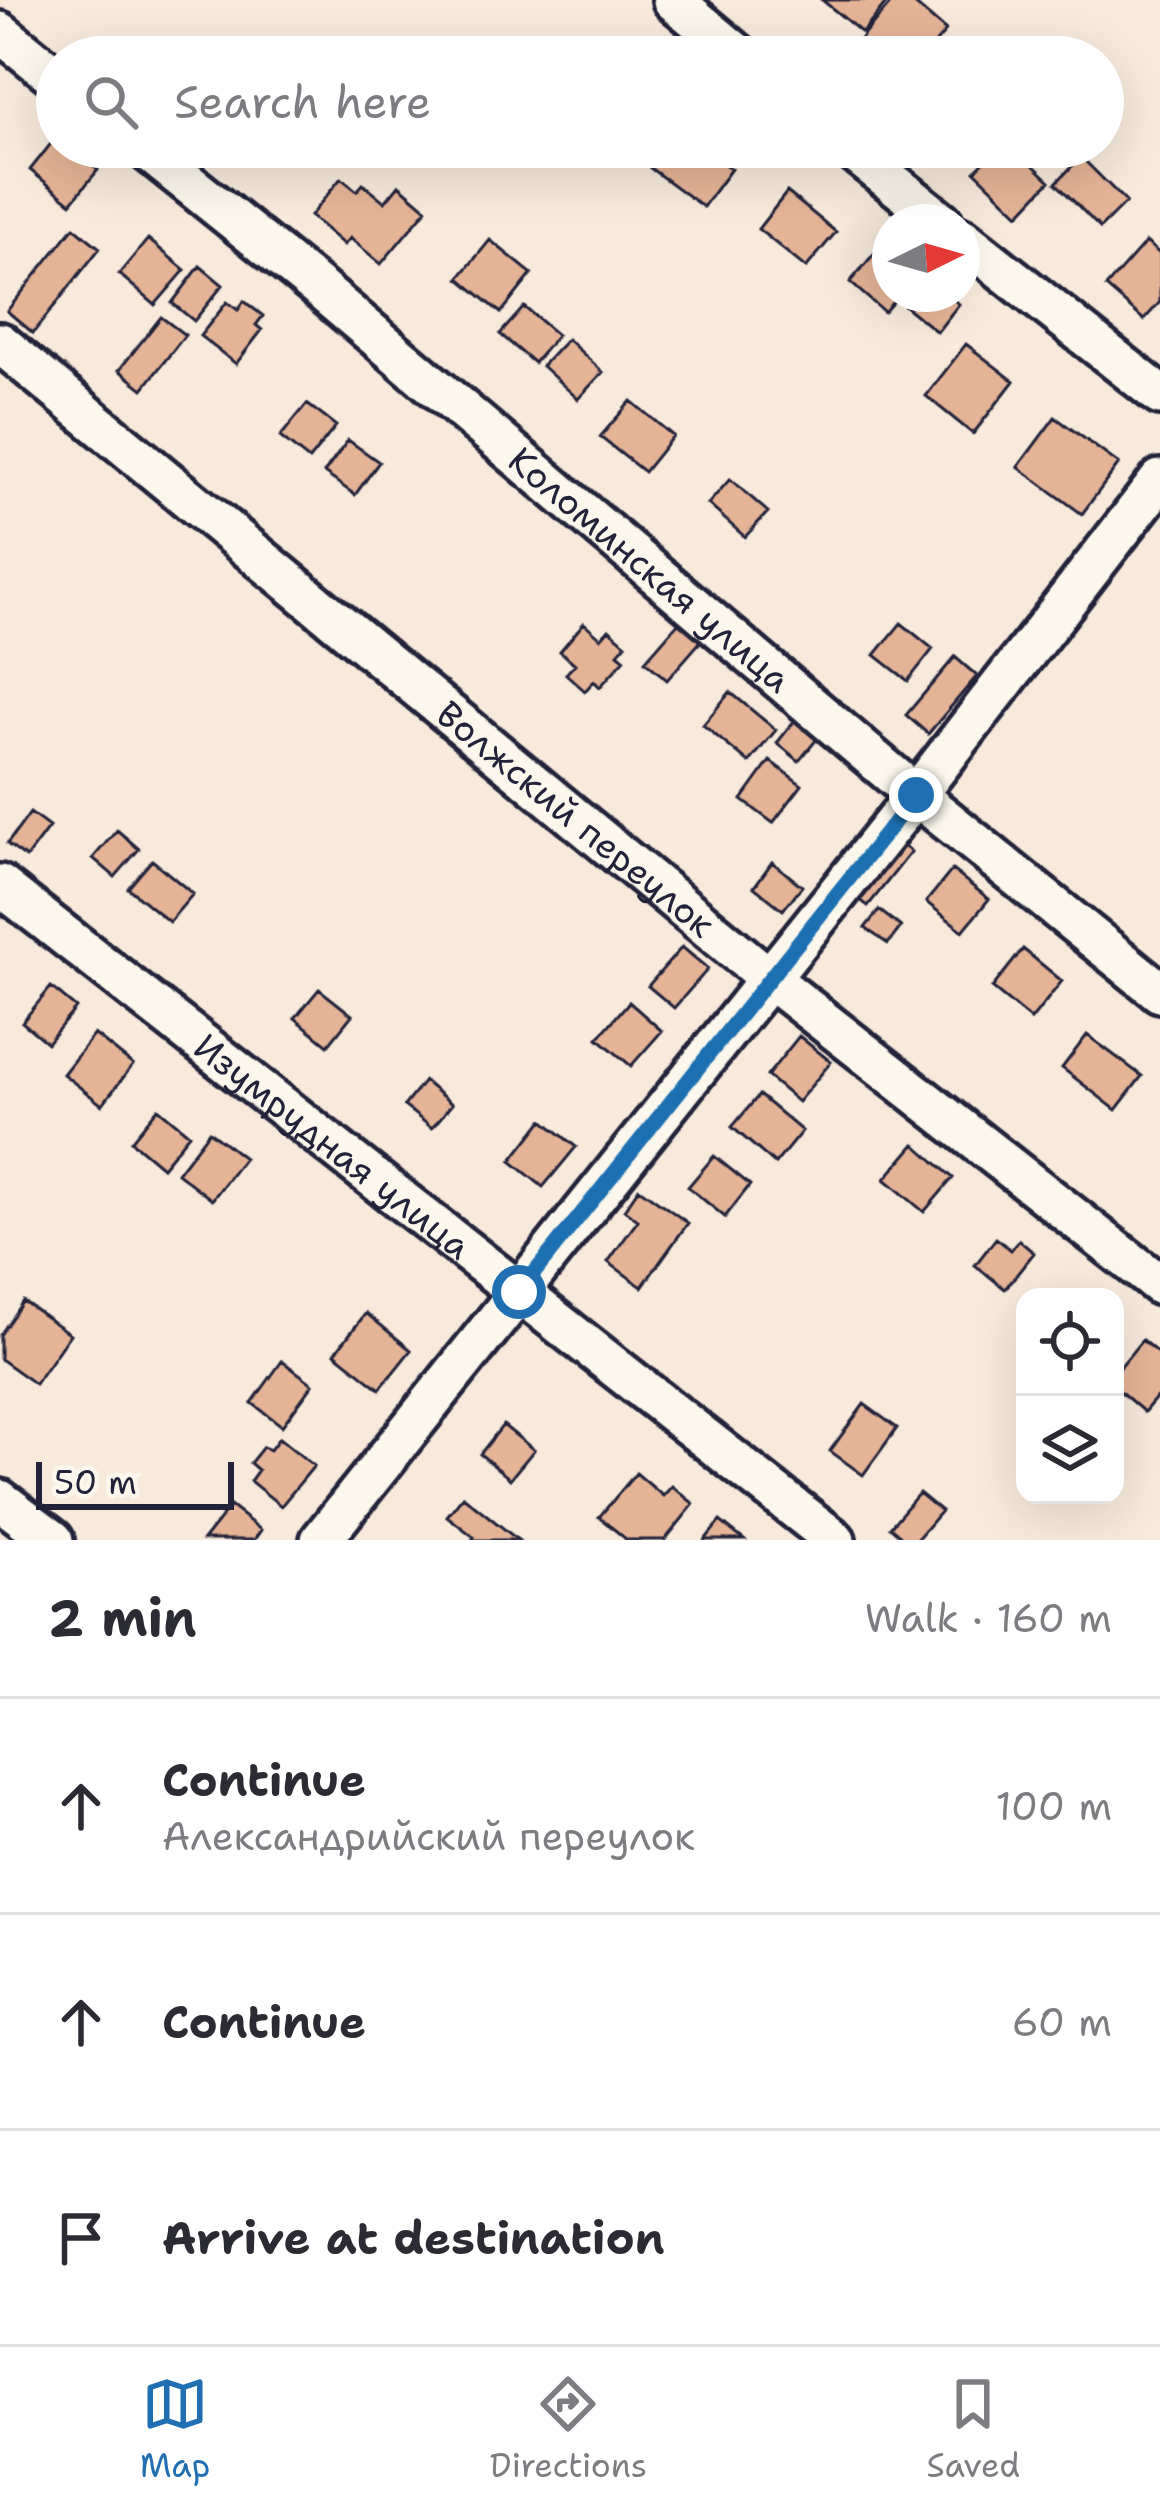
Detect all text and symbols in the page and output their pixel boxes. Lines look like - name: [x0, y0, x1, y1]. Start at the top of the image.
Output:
- search box: [36, 36, 1124, 168]
- icon: search: [78, 69, 144, 135]
- text: Search here: [174, 72, 431, 132]
- north arrow: [872, 204, 980, 312]
- street label: Коломинская улица: [498, 435, 802, 703]
- street label: Волжский переулок: [426, 689, 725, 948]
- route end: [889, 768, 943, 822]
- street label: Изумрудная улица: [184, 1022, 482, 1270]
- route start: [492, 1265, 546, 1319]
- map controls: [1016, 1288, 1124, 1504]
- button: locate: [1016, 1288, 1124, 1396]
- button: layers: [1016, 1396, 1124, 1504]
- scale bar: [36, 1456, 234, 1509]
- text: 50 m: [54, 1460, 137, 1505]
- text: 2 min: [48, 1584, 197, 1652]
- text: Walk · 160 m: [865, 1592, 1112, 1644]
- text: Continue: [162, 1750, 366, 1810]
- icon: ahead: [48, 1773, 114, 1839]
- text: 100 m: [996, 1780, 1112, 1832]
- text: Александрийский переулок: [162, 1810, 695, 1862]
- icon: ahead: [48, 1989, 114, 2055]
- text: Continue: [162, 1992, 366, 2052]
- text: 60 m: [1012, 1996, 1112, 2048]
- icon: arrive: [48, 2205, 114, 2271]
- text: Arrive at destination: [162, 2208, 665, 2268]
- tab: Map: [140, 2371, 210, 2488]
- tab: Directions: [490, 2371, 647, 2488]
- tab: Saved: [927, 2371, 1020, 2488]

